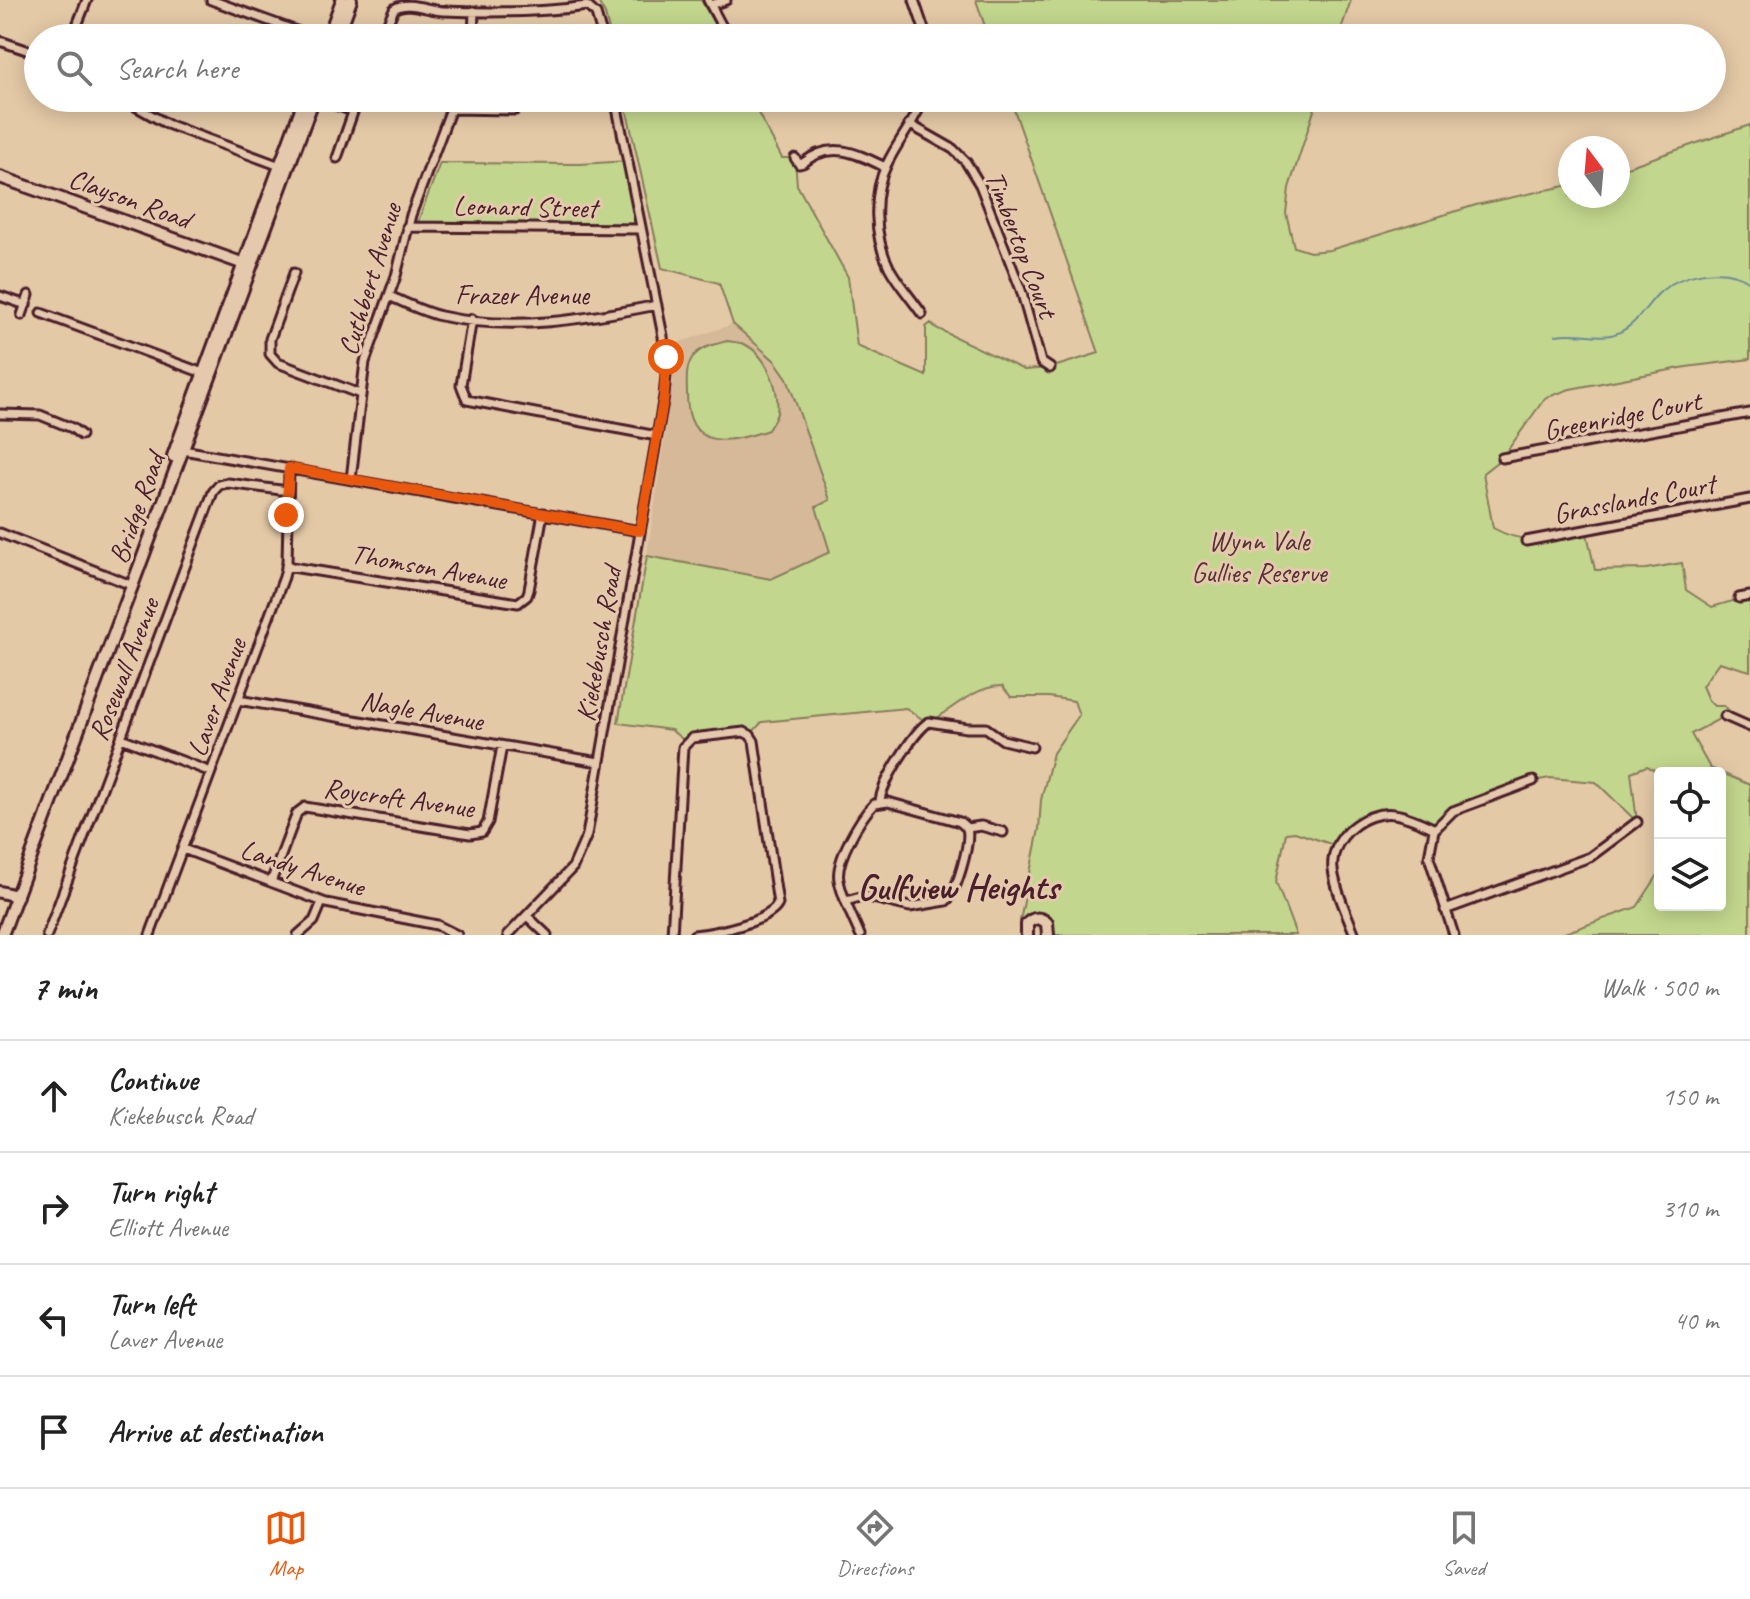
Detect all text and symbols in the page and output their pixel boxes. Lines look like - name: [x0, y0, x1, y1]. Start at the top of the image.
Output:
- search box: [24, 24, 1726, 112]
- icon: search: [52, 46, 96, 90]
- text: Search here: [116, 49, 238, 87]
- north arrow: [1558, 136, 1630, 208]
- street label: Clayson Road: [64, 160, 199, 238]
- street label: Timbertop Court: [978, 166, 1067, 325]
- street label: Leonard Street: [453, 188, 601, 225]
- street label: Cuthbert Avenue: [330, 197, 410, 359]
- street label: Frazer Avenue: [455, 277, 591, 312]
- route start: [648, 339, 684, 375]
- street label: Greenridge Court: [1540, 383, 1706, 448]
- street label: Bridge Road: [100, 445, 174, 568]
- street label: Grasslands Court: [1550, 465, 1721, 531]
- route end: [268, 497, 304, 533]
- park label: Wynn Vale Gullies Reserve: [1191, 523, 1329, 590]
- street label: Thomson Avenue: [349, 536, 511, 598]
- street label: Kiekebusch Road: [568, 560, 630, 724]
- street label: Rosewall Avenue: [80, 591, 167, 745]
- street label: Laver Avenue: [179, 632, 255, 761]
- street label: Nagle Avenue: [358, 683, 488, 739]
- map controls: [1654, 767, 1726, 911]
- button: locate: [1654, 767, 1726, 839]
- street label: Roycroft Avenue: [322, 770, 478, 826]
- street label: Landy Avenue: [236, 831, 371, 905]
- button: layers: [1654, 839, 1726, 911]
- district label: Gulfview Heights: [857, 864, 1062, 910]
- text: 7 min: [32, 966, 97, 1009]
- text: Walk · 500 m: [1601, 971, 1718, 1004]
- text: Continue: [108, 1061, 198, 1099]
- icon: ahead: [32, 1074, 76, 1118]
- text: 150 m: [1662, 1080, 1718, 1113]
- text: Kiekebusch Road: [108, 1099, 253, 1132]
- text: Turn right: [108, 1173, 213, 1211]
- icon: right: [32, 1186, 76, 1230]
- text: 310 m: [1662, 1192, 1718, 1225]
- text: Elliott Avenue: [108, 1211, 228, 1244]
- text: Turn left: [108, 1285, 195, 1323]
- icon: left: [32, 1298, 76, 1342]
- text: 40 m: [1674, 1304, 1718, 1337]
- text: Laver Avenue: [108, 1323, 222, 1356]
- icon: arrive: [32, 1410, 76, 1454]
- text: Arrive at destination: [108, 1413, 323, 1451]
- tab: Map: [264, 1506, 308, 1582]
- tab: Directions: [837, 1506, 913, 1582]
- tab: Saved: [1442, 1506, 1486, 1582]

